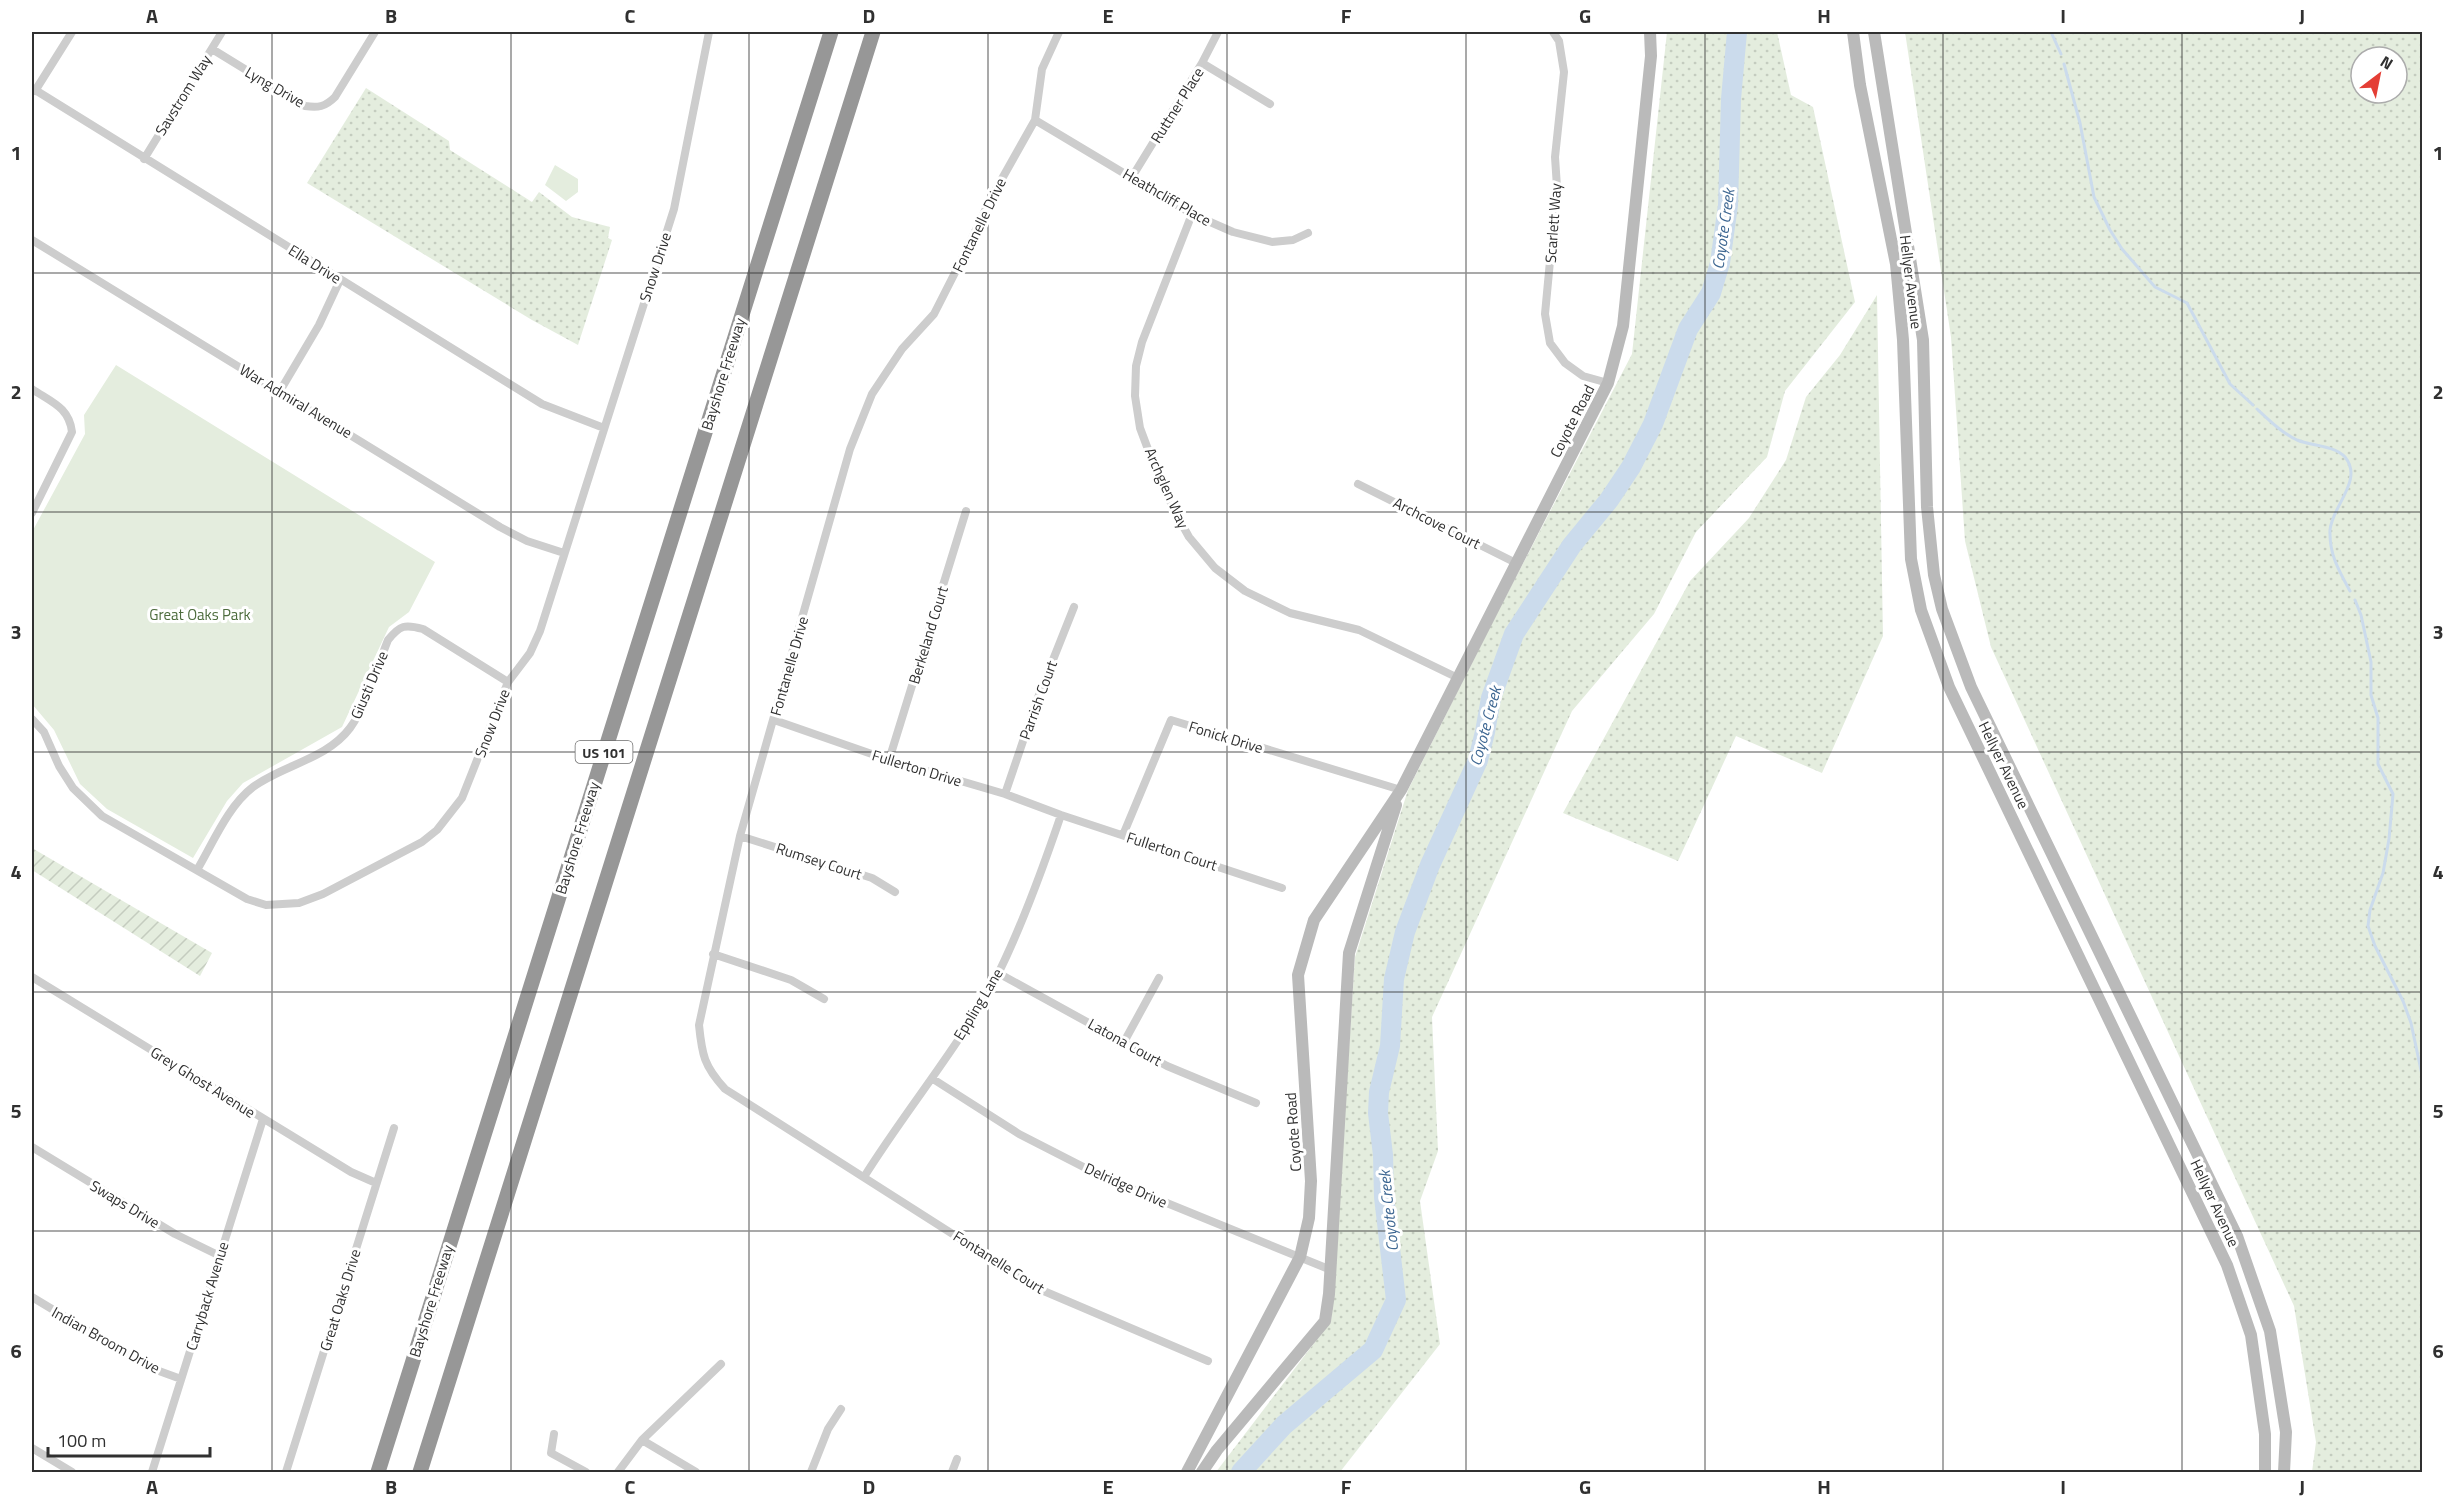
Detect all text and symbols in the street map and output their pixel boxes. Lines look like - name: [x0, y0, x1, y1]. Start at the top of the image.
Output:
- text: A: [146, 0, 158, 31]
- text: B: [385, 0, 397, 31]
- text: C: [625, 0, 636, 31]
- text: D: [863, 0, 875, 31]
- text: E: [1102, 0, 1114, 31]
- text: F: [1341, 0, 1352, 31]
- text: G: [1579, 0, 1591, 31]
- text: H: [1817, 0, 1831, 31]
- text: I: [2060, 0, 2066, 31]
- text: J: [2299, 0, 2305, 31]
- north arrow: [2349, 45, 2409, 105]
- text: N: [2376, 49, 2398, 75]
- street label: Savstrom Way: [149, 50, 217, 140]
- street label: Lyng Drive: [241, 61, 309, 113]
- street label: Ruttner Place: [1145, 63, 1209, 147]
- text: 1: [10, 137, 22, 168]
- text: 1: [2432, 137, 2444, 168]
- street label: Heathcliff Place: [1118, 162, 1216, 232]
- street label: Fontanelle Drive: [946, 174, 1012, 276]
- street label: Scarlett Way: [1539, 182, 1567, 264]
- water label: Coyote Creek: [1705, 185, 1741, 271]
- street label: Snow Drive: [633, 229, 677, 305]
- street label: Hellyer Avenue: [1894, 234, 1928, 330]
- street label: Ella Drive: [284, 239, 346, 289]
- street label: Bayshore Freeway: [695, 315, 751, 433]
- street label: War Admiral Avenue: [235, 358, 357, 444]
- text: 2: [10, 376, 22, 407]
- text: 2: [2432, 376, 2444, 407]
- street label: Coyote Road: [1544, 380, 1600, 462]
- street label: Archglen Way: [1139, 444, 1195, 532]
- street label: Archcove Court: [1389, 491, 1485, 555]
- street label: Berkeland Court: [902, 583, 954, 687]
- park label: Great Oaks Park: [149, 603, 251, 626]
- street label: Fontanelle Drive: [764, 614, 814, 718]
- text: 3: [10, 616, 22, 647]
- text: 3: [2432, 616, 2444, 647]
- street label: Giusti Drive: [344, 647, 394, 723]
- street label: Parrish Court: [1013, 657, 1063, 743]
- water label: Coyote Creek: [1463, 682, 1508, 768]
- street label: Snow Drive: [468, 685, 516, 761]
- street label: Fonick Drive: [1186, 715, 1266, 759]
- street label: Hellyer Avenue: [1973, 717, 2035, 813]
- road number: US 101: [576, 741, 632, 763]
- street label: Fullerton Drive: [869, 743, 965, 793]
- street label: Bayshore Freeway: [549, 779, 605, 897]
- street label: Fullerton Court: [1124, 826, 1221, 877]
- street label: Rumsey Court: [773, 836, 866, 886]
- text: 4: [10, 856, 22, 887]
- text: 4: [2432, 856, 2444, 887]
- street label: Eppling Lane: [947, 964, 1009, 1044]
- street label: Latona Court: [1084, 1012, 1167, 1072]
- street label: Grey Ghost Avenue: [146, 1040, 260, 1124]
- street label: Coyote Road: [1279, 1092, 1307, 1172]
- text: 5: [10, 1095, 22, 1126]
- text: 5: [2432, 1095, 2444, 1126]
- street label: Hellyer Avenue: [2185, 1155, 2245, 1251]
- street label: Delridge Drive: [1081, 1156, 1171, 1214]
- water label: Coyote Creek: [1372, 1167, 1404, 1253]
- street label: Swaps Drive: [86, 1174, 164, 1234]
- street label: Fontanelle Court: [949, 1225, 1050, 1300]
- street label: Carryback Avenue: [180, 1239, 234, 1353]
- street label: Bayshore Freeway: [403, 1242, 459, 1360]
- street label: Great Oaks Drive: [314, 1246, 366, 1354]
- street label: Indian Broom Drive: [48, 1301, 164, 1379]
- text: 6: [10, 1335, 22, 1366]
- text: 6: [2432, 1335, 2444, 1366]
- scale bar: [48, 1420, 210, 1458]
- text: 100 m: [57, 1427, 106, 1454]
- text: A: [146, 1471, 158, 1502]
- text: B: [385, 1471, 397, 1502]
- text: C: [625, 1471, 636, 1502]
- text: D: [863, 1471, 875, 1502]
- text: E: [1102, 1471, 1114, 1502]
- text: F: [1341, 1471, 1352, 1502]
- text: G: [1579, 1471, 1591, 1502]
- text: H: [1817, 1471, 1831, 1502]
- text: I: [2060, 1471, 2066, 1502]
- text: J: [2299, 1471, 2305, 1502]

